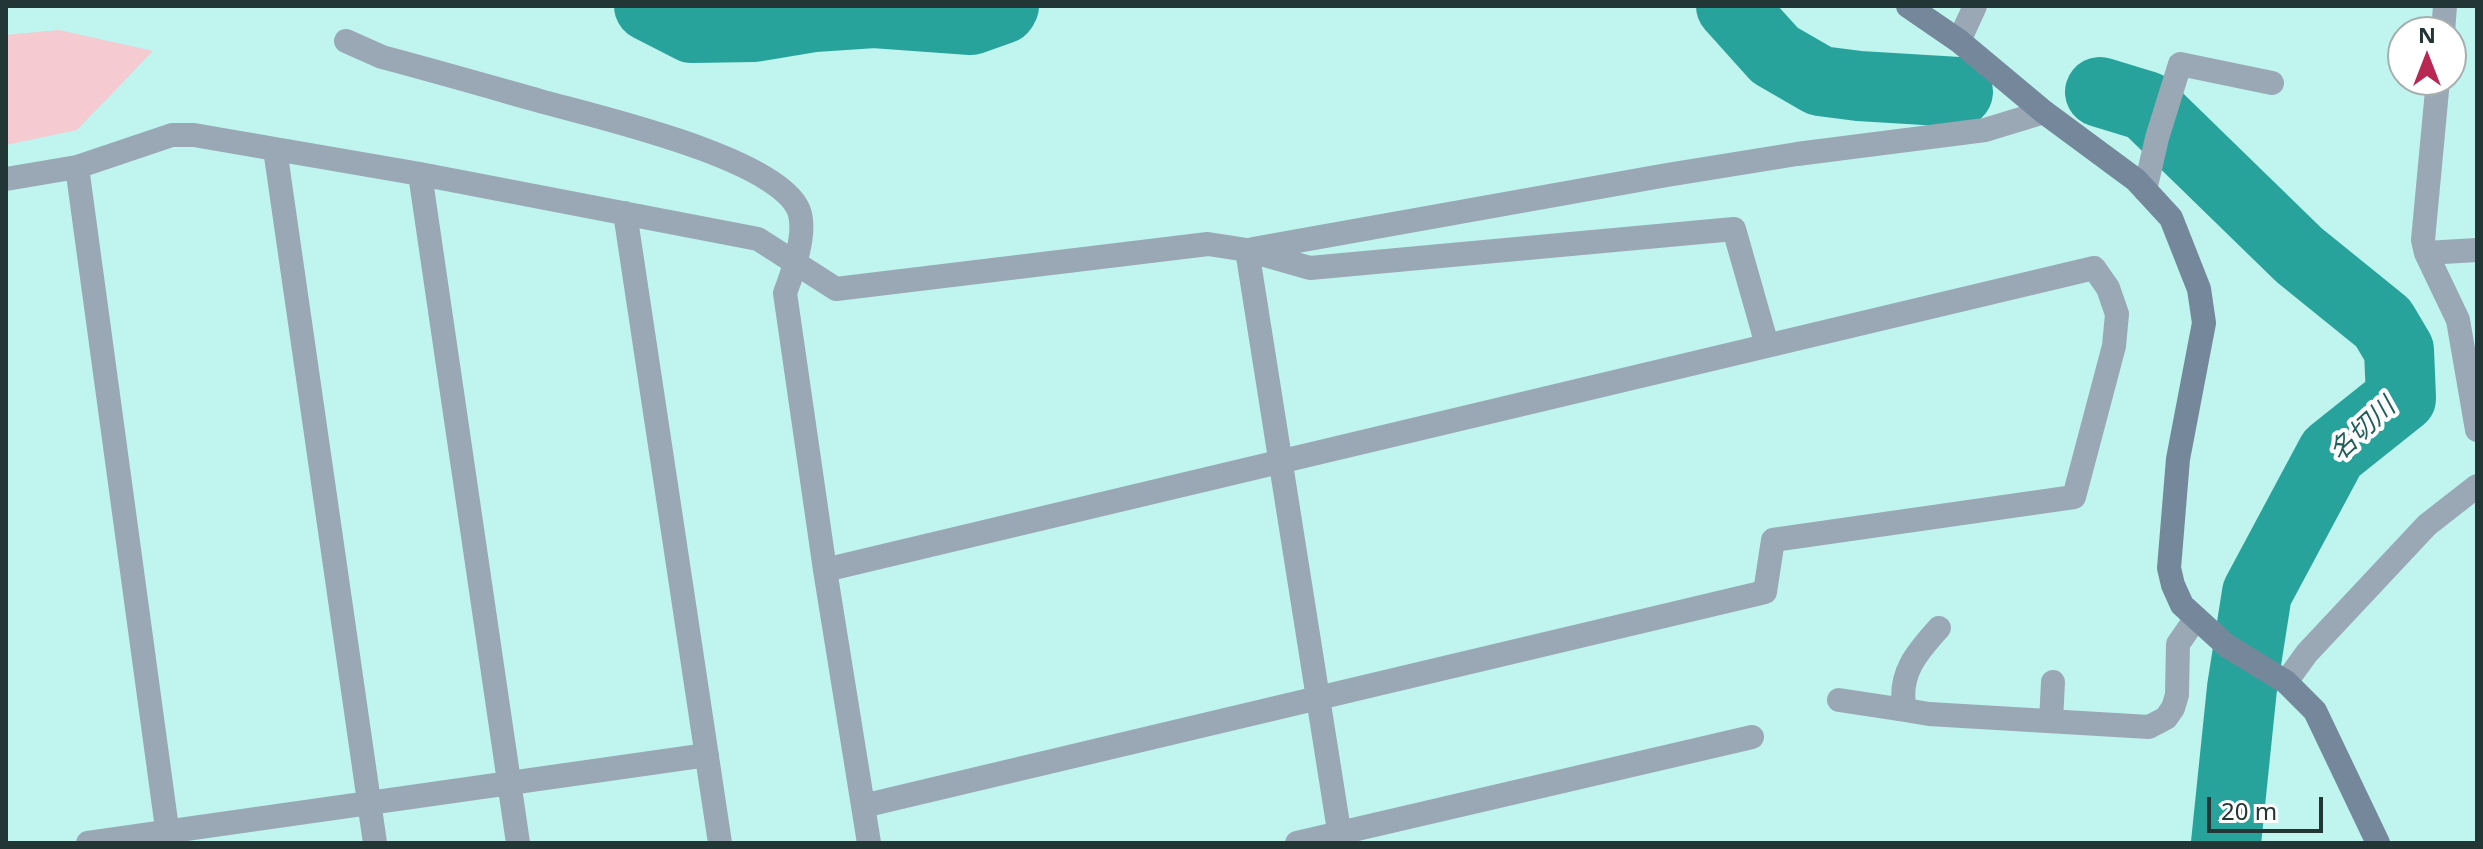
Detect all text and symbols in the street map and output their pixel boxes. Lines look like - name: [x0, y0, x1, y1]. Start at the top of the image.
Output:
- north arrow: [2387, 16, 2467, 96]
- text: N: [2418, 19, 2436, 49]
- water label: 名切川: [2324, 392, 2402, 468]
- scale bar: [2211, 781, 2327, 831]
- text: 20 m: [2221, 794, 2277, 827]

